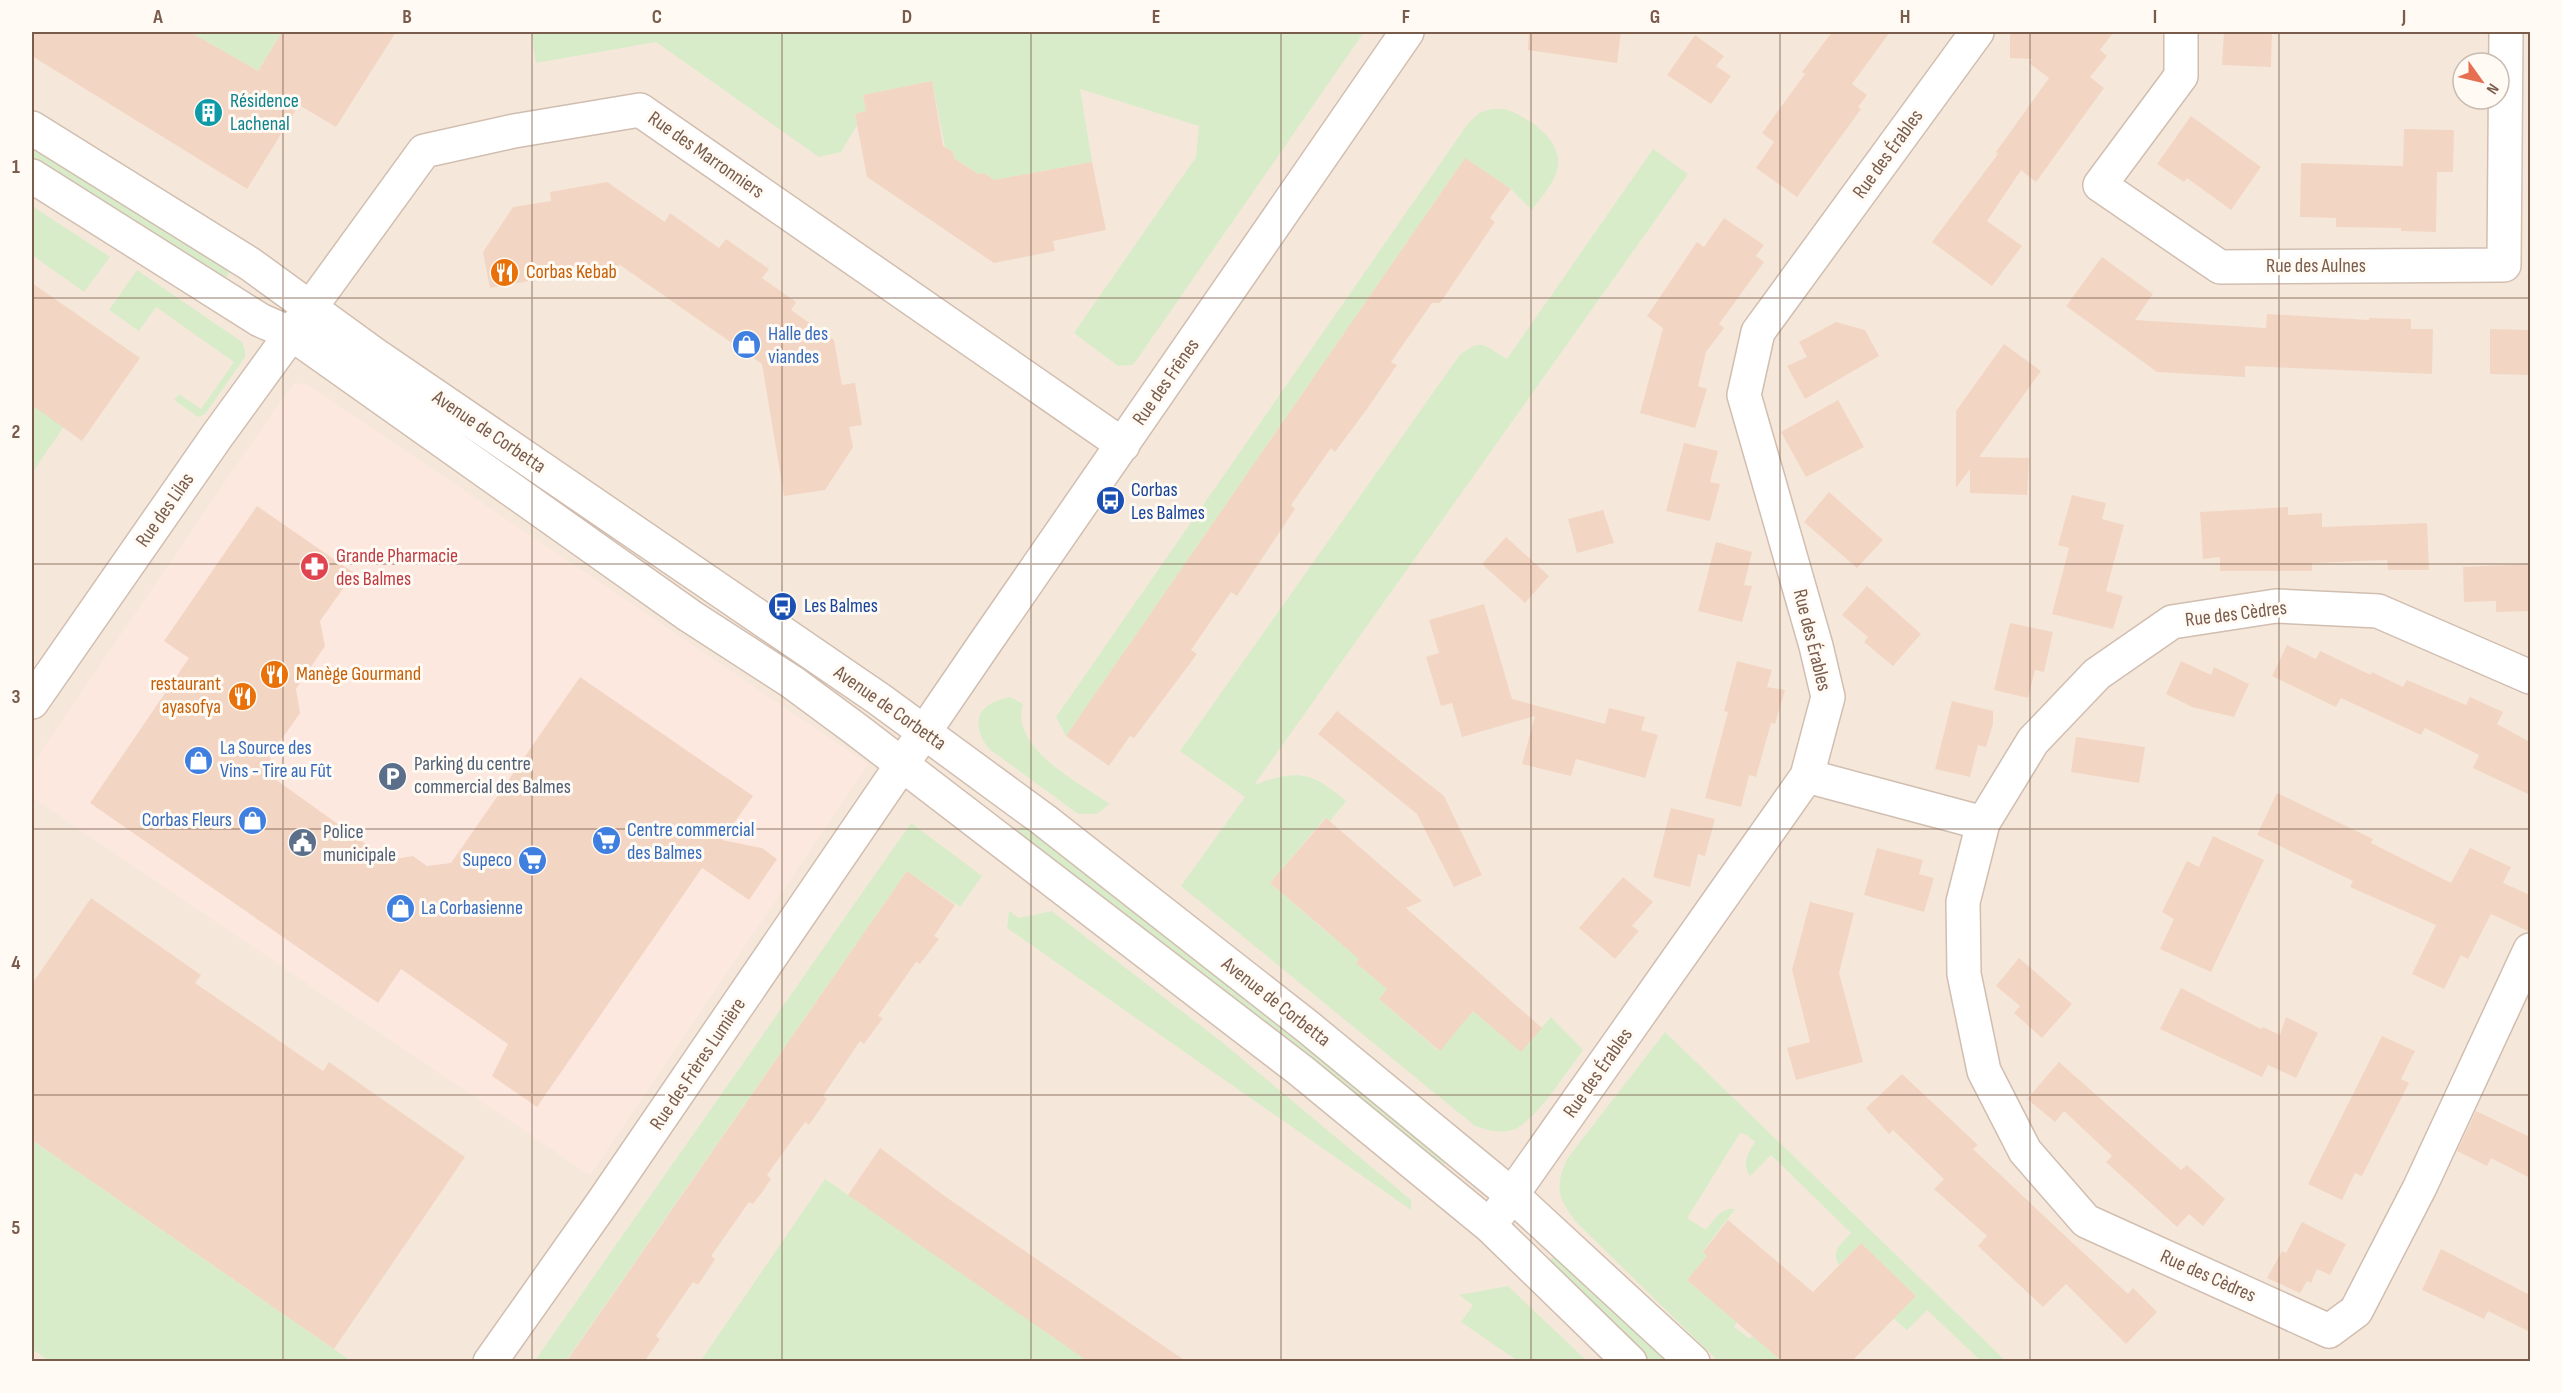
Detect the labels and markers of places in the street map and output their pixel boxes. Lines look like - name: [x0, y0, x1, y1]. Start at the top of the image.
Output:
- place label: Résidence Lachenal: [230, 89, 299, 136]
- building icon: Résidence Lachenal: [193, 97, 225, 129]
- restaurant icon: Corbas Kebab: [489, 256, 521, 288]
- place label: Corbas Kebab: [526, 260, 617, 284]
- place label: Halle des viandes: [768, 322, 828, 369]
- shop icon: Halle des viandes: [731, 329, 763, 361]
- place label: Corbas Les Balmes: [1131, 478, 1205, 525]
- bus stop icon: Corbas Les Balmes: [1094, 485, 1126, 517]
- place label: Grande Pharmacie des Balmes: [336, 544, 458, 591]
- pharmacy icon: Grande Pharmacie des Balmes: [299, 551, 331, 583]
- bus stop icon: Les Balmes: [767, 590, 799, 622]
- place label: Les Balmes: [804, 594, 878, 618]
- restaurant icon: Manège Gourmand: [259, 658, 291, 690]
- place label: Manège Gourmand: [296, 662, 421, 686]
- place label: restaurant ayasofya: [150, 672, 221, 719]
- restaurant icon: restaurant ayasofya: [226, 680, 258, 712]
- place label: La Source des Vins - Tire au Fût: [220, 736, 332, 783]
- shop icon: La Source des Vins - Tire au Fût: [183, 744, 215, 776]
- place label: Parking du centre commercial des Balmes: [414, 752, 571, 799]
- parking icon: Parking du centre commercial des Balmes: [377, 760, 409, 792]
- shop icon: Corbas Fleurs: [237, 804, 269, 836]
- place label: Corbas Fleurs: [142, 808, 232, 832]
- place label: Centre commercial des Balmes: [627, 818, 755, 865]
- place label: Police municipale: [323, 820, 396, 867]
- supermarket icon: Centre commercial des Balmes: [590, 825, 622, 857]
- public building icon: Police municipale: [286, 827, 318, 859]
- supermarket icon: Supeco: [517, 844, 549, 876]
- place label: Supeco: [463, 848, 512, 872]
- shop icon: La Corbasienne: [384, 892, 416, 924]
- place label: La Corbasienne: [421, 896, 523, 920]

